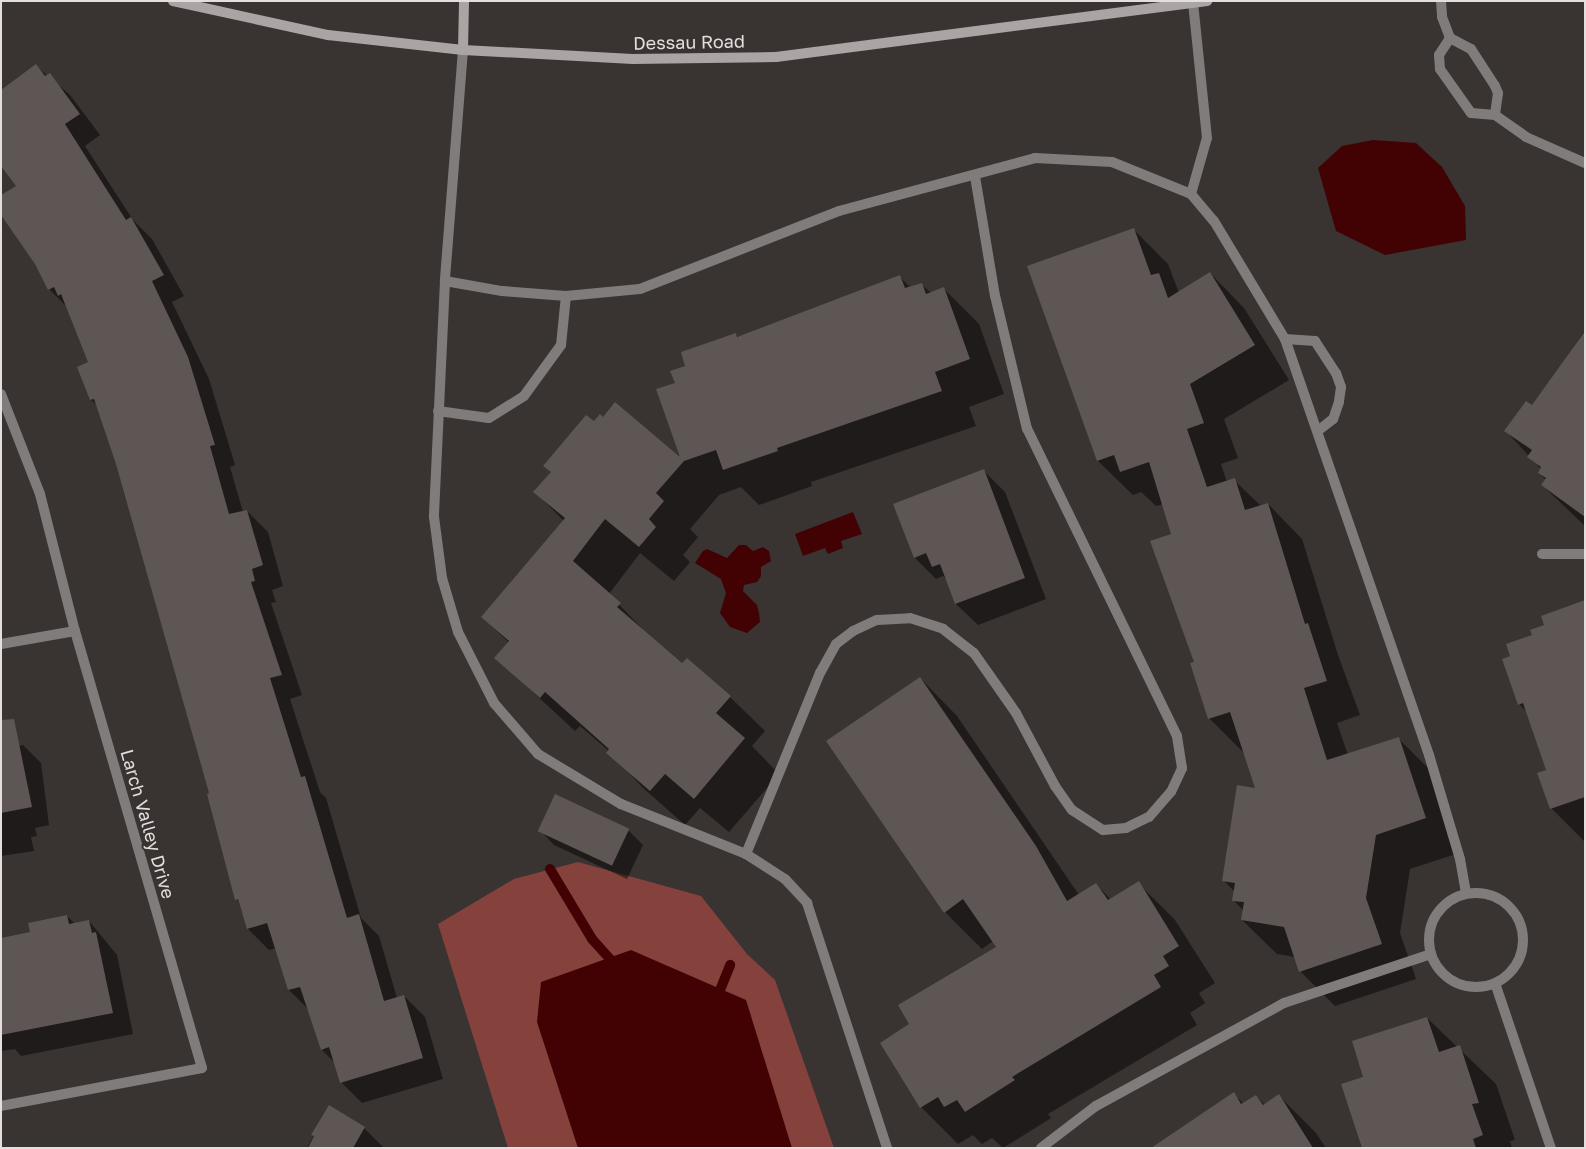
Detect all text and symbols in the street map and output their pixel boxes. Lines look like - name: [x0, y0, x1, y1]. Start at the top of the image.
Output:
- street label: Dessau Road: [633, 30, 745, 54]
- street label: Larch Valley Drive: [116, 747, 180, 901]

